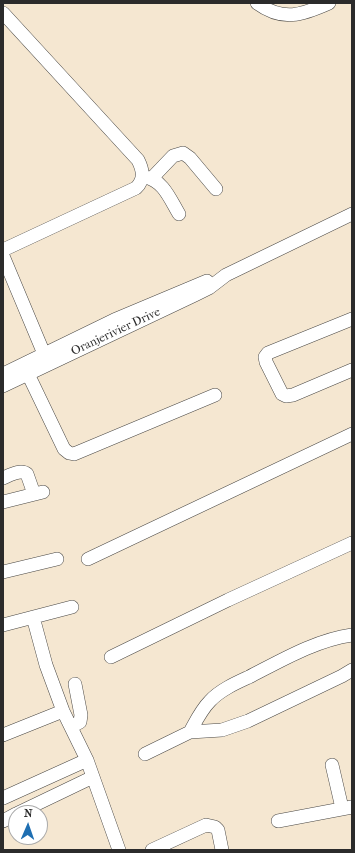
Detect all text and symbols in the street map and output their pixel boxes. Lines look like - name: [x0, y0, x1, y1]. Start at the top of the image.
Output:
- street label: Oranjerivier Drive: [69, 305, 163, 359]
- north arrow: [8, 805, 48, 845]
- text: N: [24, 807, 33, 820]

